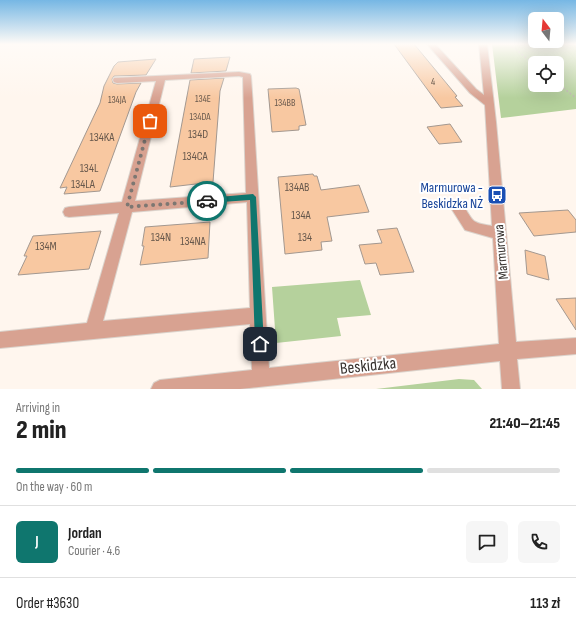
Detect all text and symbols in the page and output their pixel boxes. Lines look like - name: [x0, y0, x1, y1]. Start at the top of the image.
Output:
- north arrow: [528, 12, 564, 48]
- map controls: [528, 12, 564, 92]
- button: locate: [528, 56, 564, 92]
- house number: 4: [431, 76, 435, 88]
- house number: 134E: [195, 93, 211, 105]
- house number: 134JA: [108, 94, 127, 106]
- house number: 134BB: [275, 97, 296, 109]
- pin: [133, 104, 167, 138]
- icon: bag: [139, 110, 161, 132]
- house number: 134DA: [190, 111, 211, 123]
- house number: 134D: [188, 127, 208, 142]
- house number: 134KA: [90, 130, 115, 145]
- house number: 134CA: [182, 149, 208, 164]
- house number: 134L: [80, 161, 99, 176]
- house number: 134LA: [71, 177, 96, 192]
- place label: Marmurowa - Beskidzka NŻ: [420, 179, 483, 212]
- house number: 134AB: [285, 180, 309, 195]
- courier: [187, 181, 227, 221]
- bus stop icon: Marmurowa - Beskidzka NŻ: [486, 184, 508, 206]
- icon: car: [196, 190, 218, 212]
- house number: 134A: [291, 208, 312, 223]
- street label: Marmurowa: [490, 224, 512, 280]
- house number: 134N: [151, 230, 171, 245]
- house number: 134: [298, 230, 312, 245]
- house number: 134NA: [180, 234, 207, 249]
- house number: 134M: [35, 239, 57, 254]
- pin: [243, 327, 277, 361]
- icon: home: [249, 333, 271, 355]
- street label: Beskidzka: [339, 353, 397, 379]
- text: Arriving in: [16, 400, 60, 416]
- text: 21:40–21:45: [489, 414, 560, 433]
- text: 2 min: [16, 415, 66, 446]
- text: On the way · 60 m: [16, 479, 92, 495]
- button: chat: [466, 521, 508, 563]
- button: phone: [518, 521, 560, 563]
- text: Jordan: [68, 524, 102, 543]
- text: J: [35, 532, 39, 551]
- text: Courier · 4.6: [68, 543, 120, 559]
- text: Order #3630: [16, 594, 79, 613]
- text: 113 zł: [530, 594, 560, 613]

